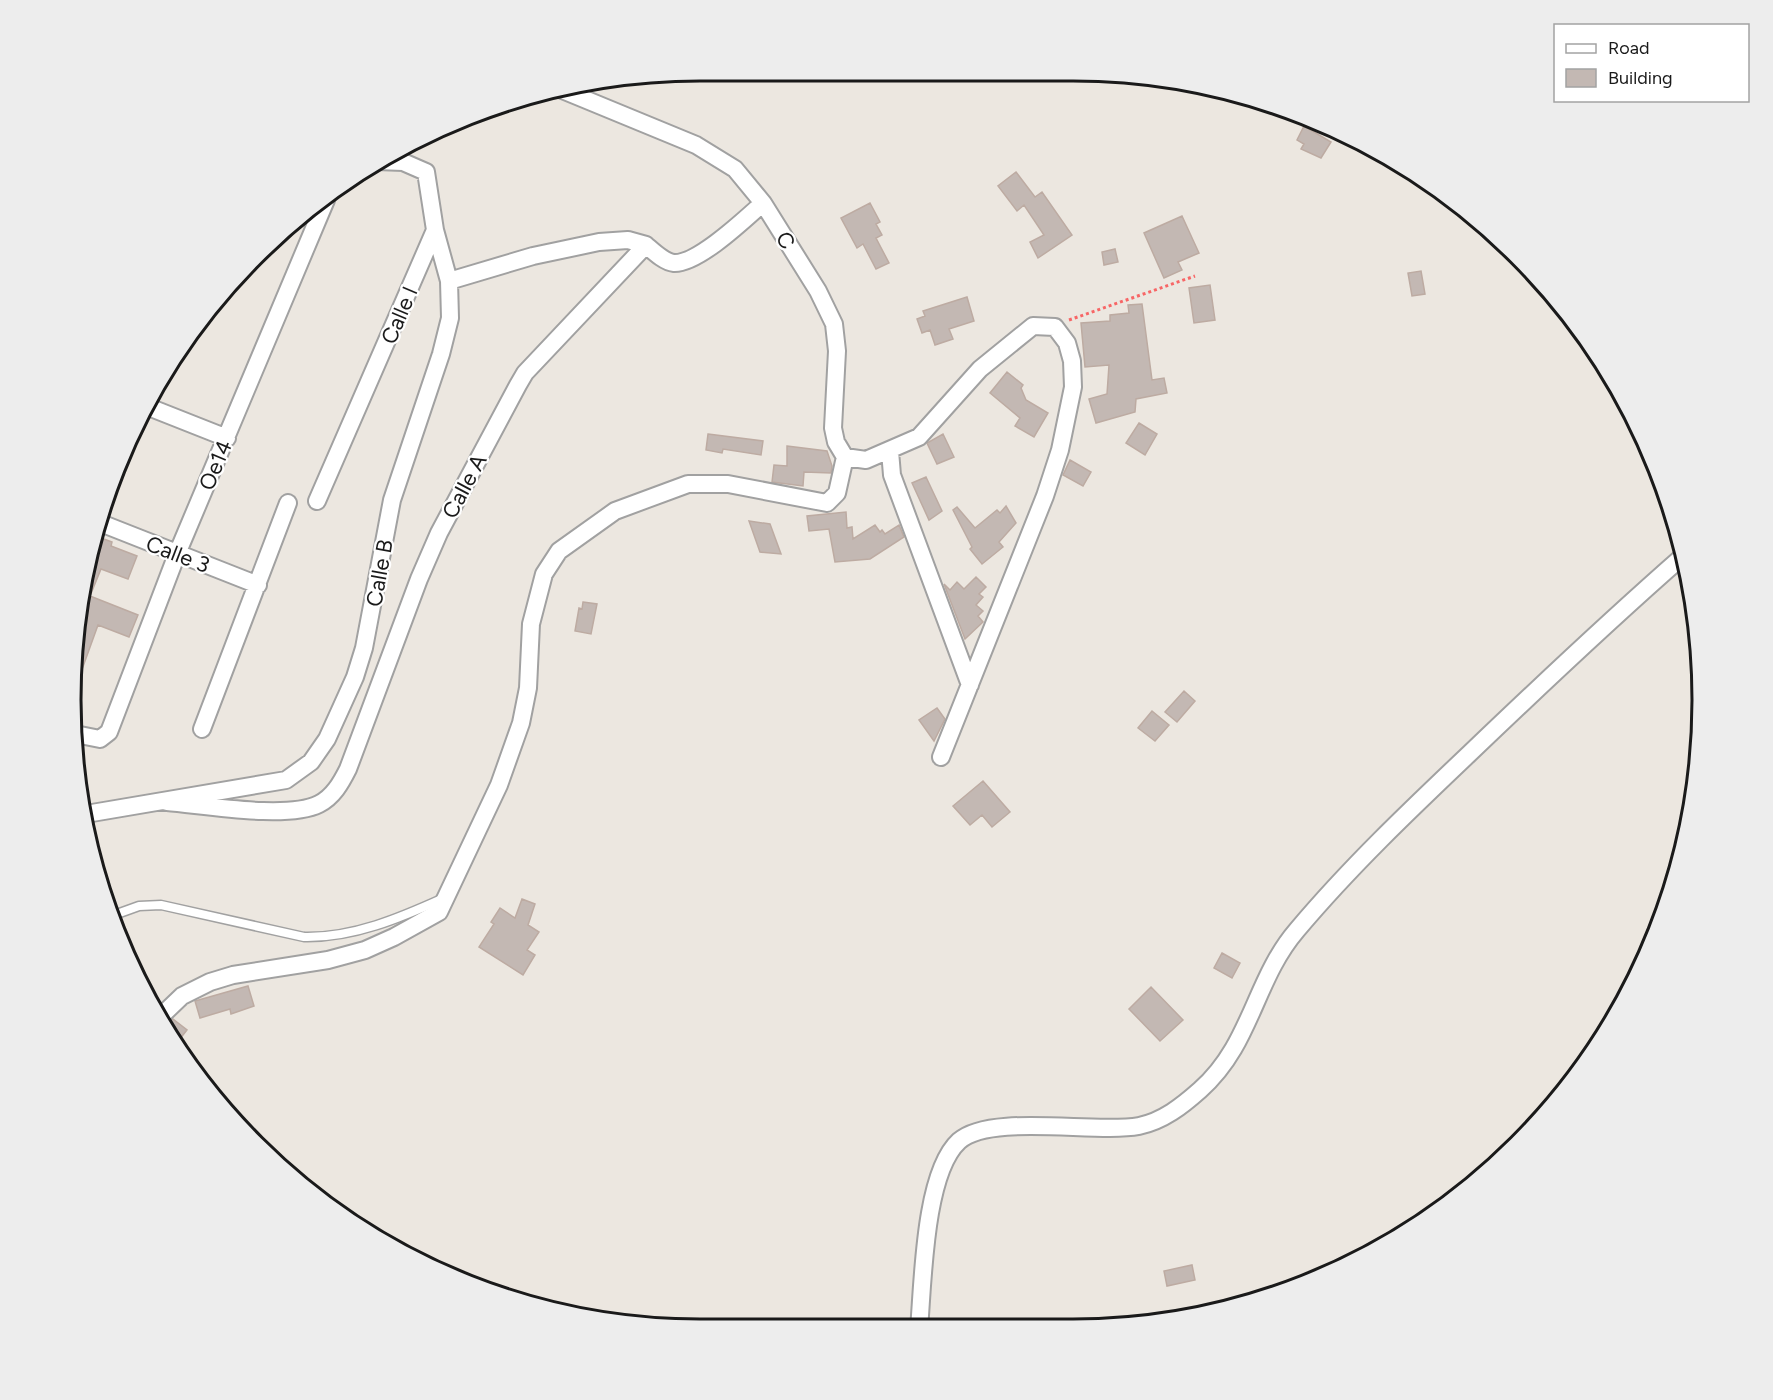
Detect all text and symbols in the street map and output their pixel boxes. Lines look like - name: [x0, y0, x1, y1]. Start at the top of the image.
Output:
- legend: [1554, 24, 1749, 102]
- text: Road: [1608, 37, 1649, 59]
- text: Building: [1608, 67, 1673, 89]
- street label: C: [770, 226, 801, 254]
- street label: Calle I: [375, 282, 424, 348]
- street label: Oe14: [193, 436, 238, 494]
- street label: Calle A: [436, 449, 493, 523]
- street label: Calle 3: [142, 530, 214, 579]
- street label: Calle B: [360, 537, 399, 609]

